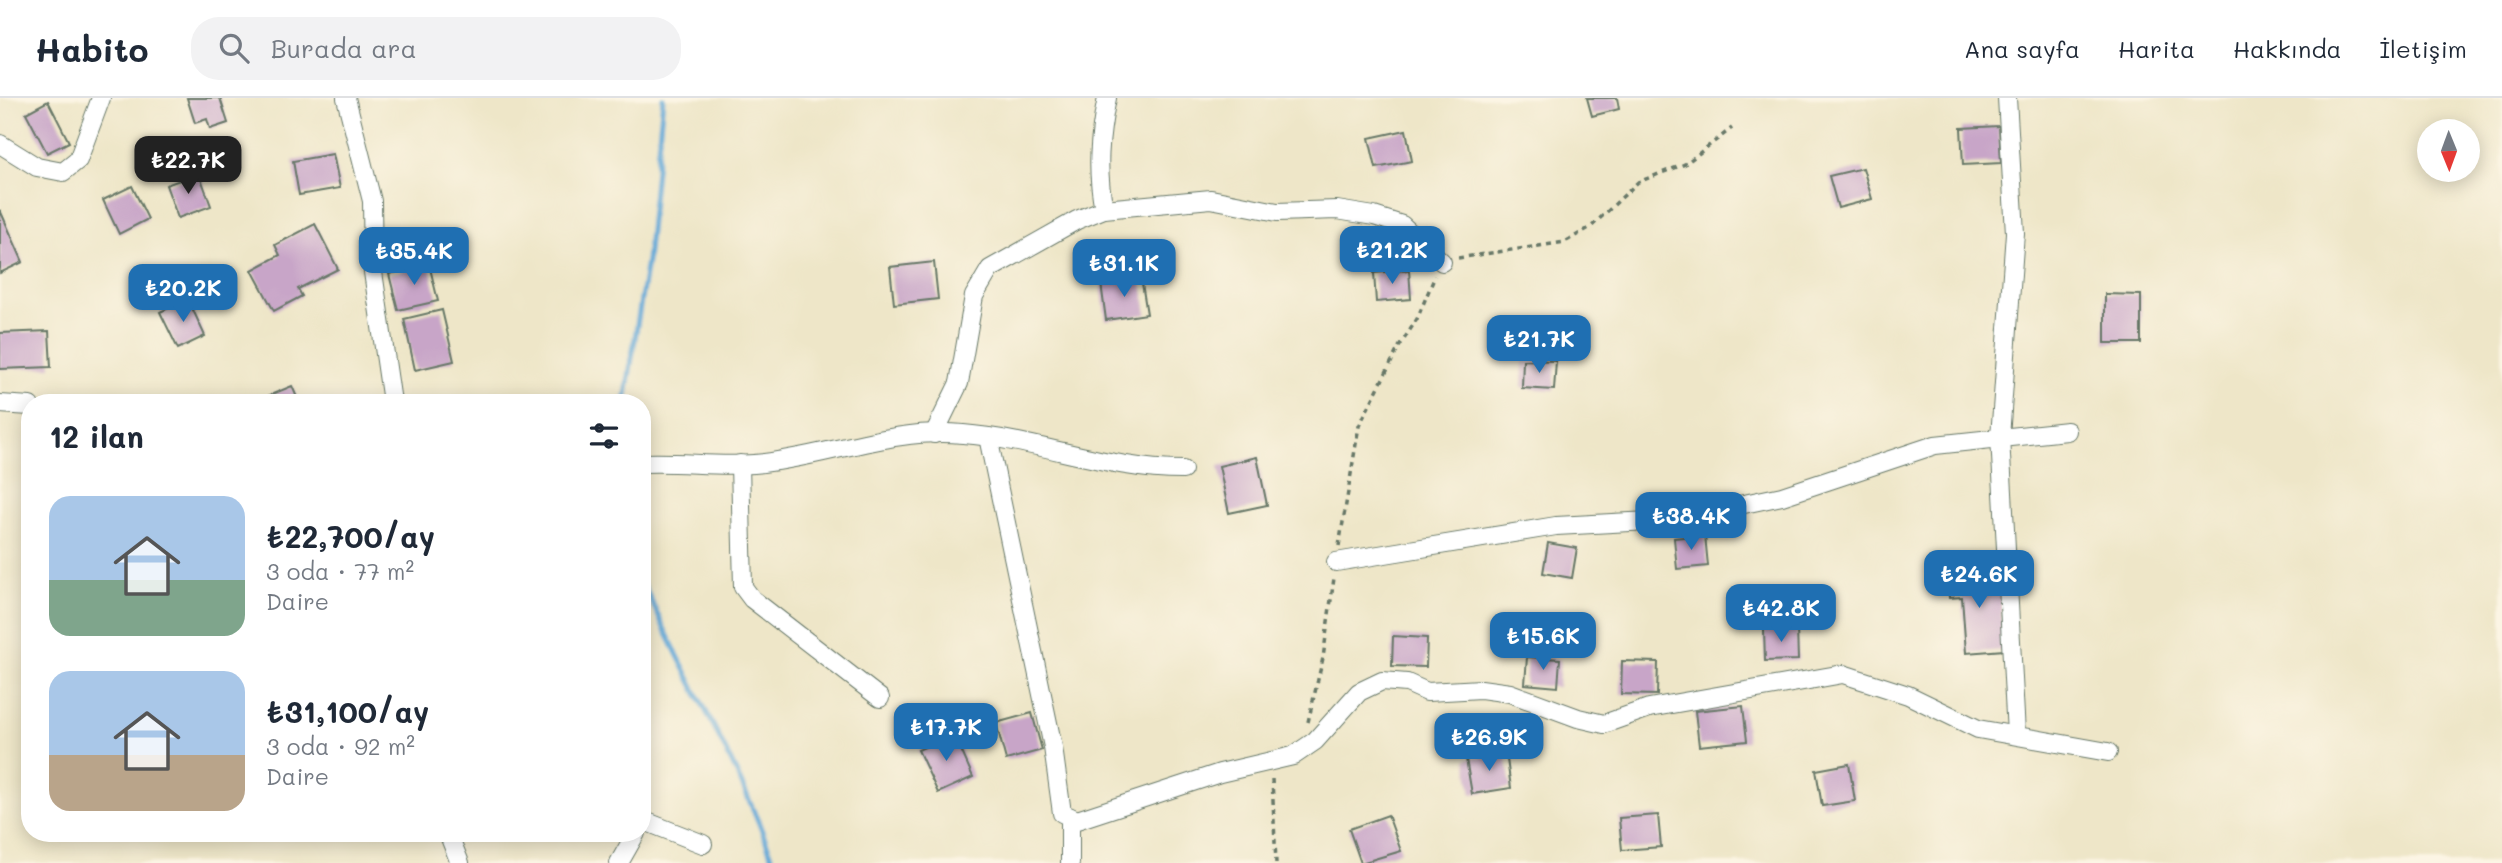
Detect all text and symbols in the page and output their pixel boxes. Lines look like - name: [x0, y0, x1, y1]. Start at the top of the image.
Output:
- search box: [191, 17, 681, 80]
- text: Habito: [35, 27, 149, 70]
- icon: search: [215, 29, 253, 67]
- text: Burada ara: [271, 31, 417, 65]
- text: Ana sayfa: [1964, 33, 2080, 64]
- text: Harita: [2118, 33, 2195, 64]
- text: Hakkında: [2233, 33, 2342, 64]
- text: İletişim: [2380, 33, 2467, 64]
- north arrow: [2417, 119, 2480, 182]
- map controls: [2417, 119, 2480, 182]
- pin: ₺22.7K: [131, 136, 245, 196]
- text: ₺22.7K: [150, 144, 226, 174]
- pin: ₺21.2K: [1335, 226, 1449, 286]
- pin: ₺35.4K: [357, 228, 471, 287]
- text: ₺21.2K: [1356, 234, 1428, 264]
- text: ₺35.4K: [375, 235, 453, 265]
- pin: ₺31.1K: [1067, 240, 1181, 299]
- text: ₺31.1K: [1089, 247, 1159, 277]
- pin: ₺20.2K: [126, 264, 240, 324]
- text: ₺20.2K: [144, 272, 222, 302]
- pin: ₺21.7K: [1482, 316, 1596, 375]
- text: ₺21.7K: [1503, 323, 1575, 353]
- text: 12 ilan: [49, 416, 144, 456]
- icon: filters: [585, 417, 623, 455]
- pin: ₺38.4K: [1634, 492, 1748, 552]
- text: ₺38.4K: [1651, 500, 1731, 530]
- text: ₺22,700/ay: [266, 516, 435, 556]
- icon: home: [105, 524, 189, 608]
- pin: ₺24.6K: [1922, 550, 2036, 610]
- text: 3 oda · 77 m²: [266, 556, 414, 586]
- text: ₺24.6K: [1940, 558, 2018, 588]
- pin: ₺42.8K: [1724, 584, 1838, 644]
- text: Daire: [266, 586, 329, 616]
- text: ₺42.8K: [1742, 592, 1820, 622]
- pin: ₺15.6K: [1486, 612, 1600, 672]
- text: ₺15.6K: [1506, 620, 1580, 650]
- text: ₺31,100/ay: [266, 691, 429, 731]
- icon: home: [105, 699, 189, 783]
- pin: ₺17.7K: [889, 704, 1003, 763]
- text: ₺17.7K: [910, 711, 982, 741]
- pin: ₺26.9K: [1432, 714, 1546, 773]
- text: ₺26.9K: [1450, 721, 1528, 751]
- text: 3 oda · 92 m²: [266, 731, 415, 761]
- text: Daire: [266, 761, 329, 791]

